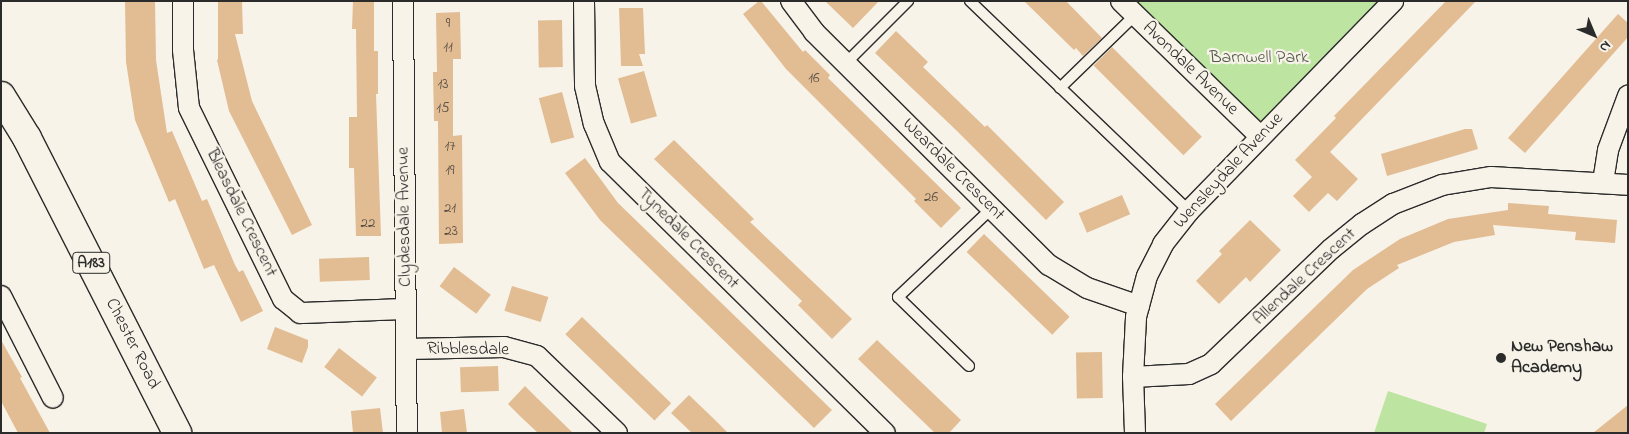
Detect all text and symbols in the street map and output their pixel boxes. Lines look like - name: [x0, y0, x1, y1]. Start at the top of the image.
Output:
- north arrow: [1569, 10, 1619, 60]
- house number: 9: [446, 15, 450, 33]
- street label: Avondale Avenue: [1137, 18, 1243, 120]
- text: N: [1594, 35, 1616, 57]
- house number: 11: [443, 39, 453, 57]
- park label: Barnwell Park: [1209, 47, 1309, 69]
- house number: 16: [808, 70, 820, 88]
- house number: 13: [438, 76, 448, 94]
- house number: 15: [436, 100, 450, 118]
- street label: Wensleydale Avenue: [1170, 108, 1288, 234]
- street label: Weardale Crescent: [897, 114, 1009, 226]
- house number: 17: [445, 138, 455, 156]
- street label: Bleasdale Crescent: [201, 145, 281, 281]
- street label: Clydesdale Avenue: [393, 147, 417, 287]
- house number: 19: [445, 162, 455, 180]
- street label: Tynedale Crescent: [633, 184, 743, 294]
- house number: 26: [924, 189, 938, 207]
- house number: 21: [444, 200, 456, 218]
- house number: 22: [361, 215, 375, 233]
- house number: 23: [444, 223, 458, 241]
- street label: Allendale Crescent: [1249, 224, 1361, 330]
- road number: A183: [71, 250, 111, 276]
- street label: Chester Road: [100, 295, 164, 393]
- place label: New Penshaw Academy: [1511, 337, 1613, 379]
- street label: Ribblesdale: [427, 338, 509, 362]
- marker: New Penshaw Academy: [1495, 352, 1507, 364]

